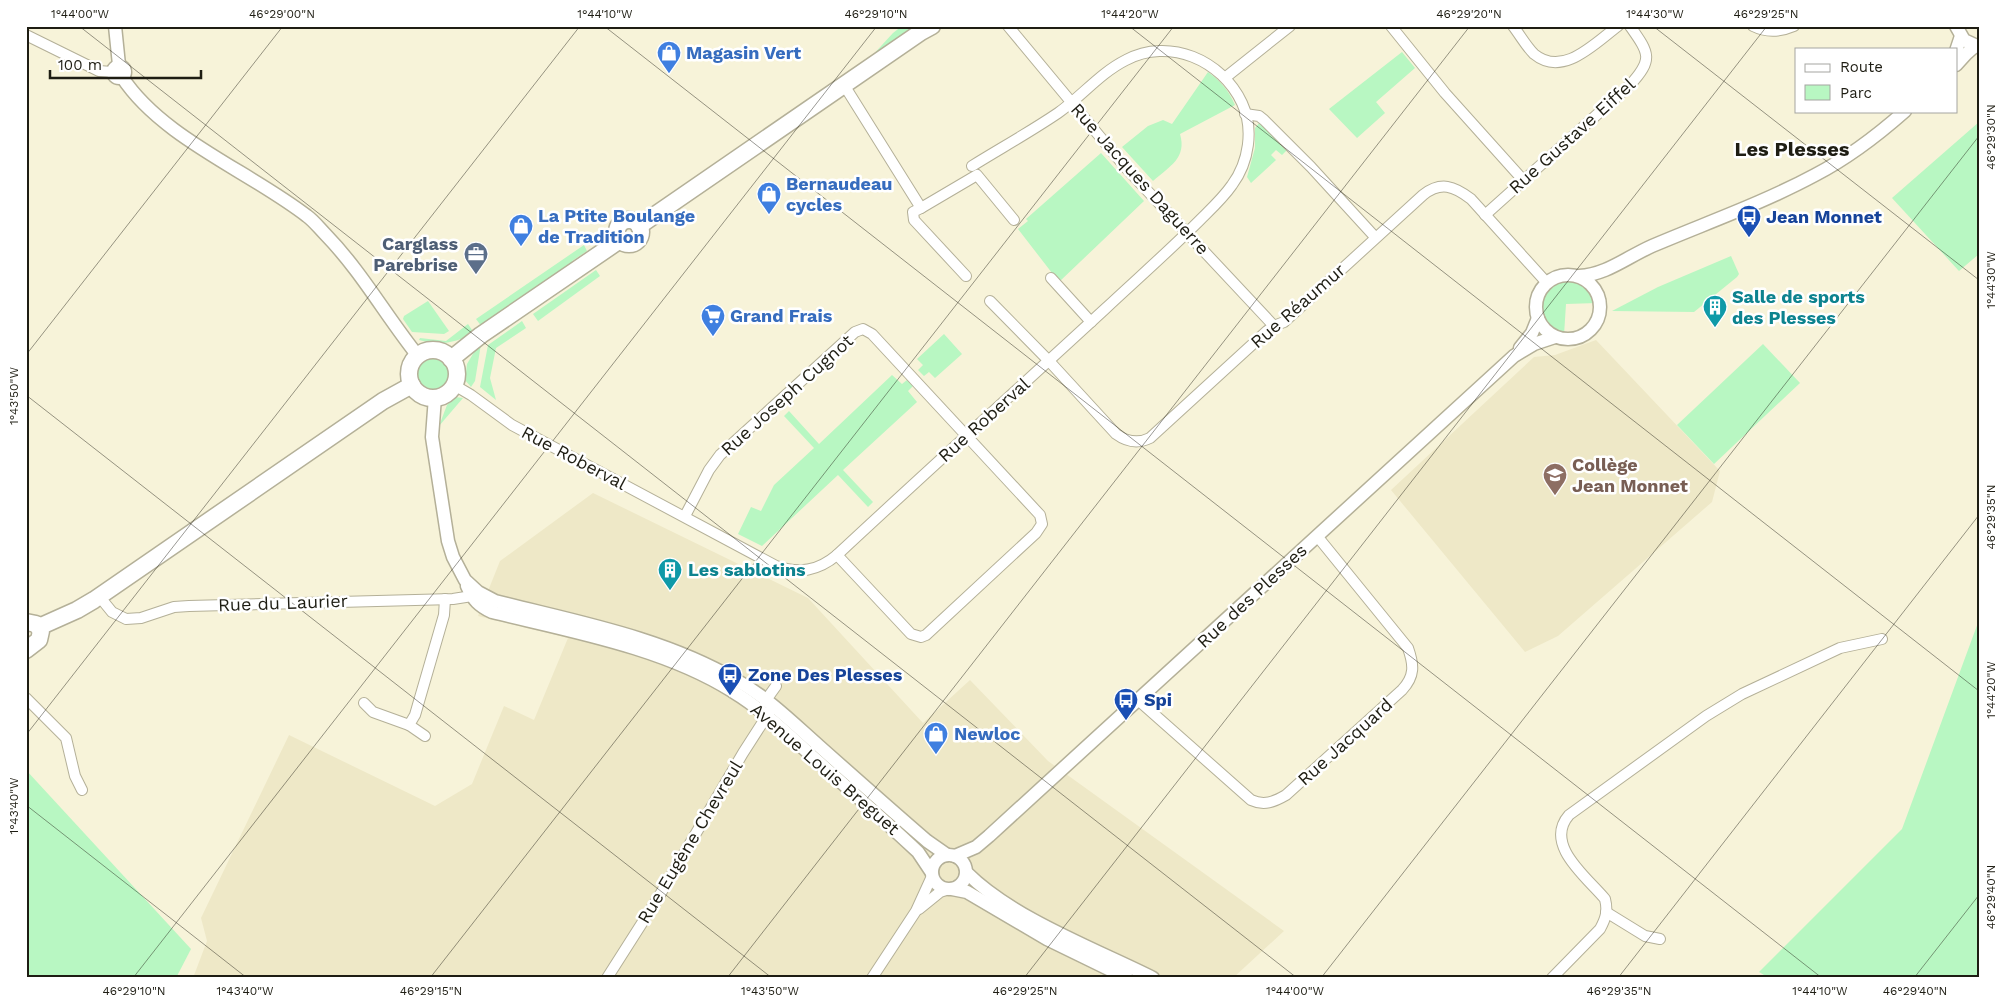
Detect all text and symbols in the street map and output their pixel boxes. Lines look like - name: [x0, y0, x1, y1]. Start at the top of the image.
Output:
- text: 1°44'00"W: [51, 7, 109, 21]
- text: 46°29'00"N: [249, 7, 315, 21]
- text: 1°44'10"W: [577, 7, 633, 21]
- text: 46°29'10"N: [844, 7, 908, 21]
- text: 1°44'20"W: [1101, 7, 1159, 21]
- text: 46°29'20"N: [1436, 7, 1502, 21]
- text: 1°44'30"W: [1626, 7, 1684, 21]
- text: 46°29'25"N: [1734, 7, 1798, 21]
- shop icon: Magasin Vert: [656, 40, 682, 74]
- place label: Magasin Vert: [686, 42, 801, 63]
- scale bar: [50, 48, 201, 80]
- legend: [1795, 48, 1958, 112]
- text: 100 m: [58, 56, 102, 74]
- text: Route: [1840, 58, 1883, 76]
- street label: Rue Gustave Eiffel: [1504, 73, 1639, 198]
- text: Parc: [1840, 84, 1872, 102]
- street label: Rue Jacques Daguerre: [1067, 99, 1214, 259]
- text: 46°29'30"N: [1984, 104, 1998, 170]
- district label: Les Plesses: [1735, 137, 1850, 161]
- place label: Bernaudeau cycles: [786, 173, 892, 215]
- shop icon: Bernaudeau cycles: [756, 181, 782, 215]
- bus stop icon: Jean Monnet: [1736, 204, 1762, 238]
- place label: La Ptite Boulange de Tradition: [538, 205, 695, 247]
- place label: Jean Monnet: [1766, 206, 1882, 227]
- shop icon: La Ptite Boulange de Tradition: [508, 213, 534, 247]
- place label: Carglass Parebrise: [373, 233, 458, 275]
- office icon: Carglass Parebrise: [463, 241, 489, 275]
- text: 1°44'30"W: [1984, 251, 1998, 309]
- street label: Rue Réaumur: [1246, 259, 1349, 352]
- place label: Salle de sports des Plesses: [1732, 286, 1865, 328]
- building icon: Salle de sports des Plesses: [1702, 294, 1728, 328]
- supermarket icon: Grand Frais: [700, 303, 726, 337]
- place label: Grand Frais: [730, 305, 833, 326]
- street label: Rue Joseph Cugnot: [716, 329, 857, 460]
- text: 1°43'50"W: [7, 367, 21, 425]
- street label: Rue Roberval: [934, 373, 1034, 466]
- street label: Rue Roberval: [518, 421, 631, 494]
- place label: Collège Jean Monnet: [1572, 454, 1688, 496]
- school or university icon: Collège Jean Monnet: [1542, 462, 1568, 496]
- text: 46°29'35"N: [1984, 485, 1998, 549]
- street label: Rue des Plesses: [1192, 539, 1311, 652]
- building icon: Les sablotins: [657, 557, 683, 591]
- place label: Les sablotins: [688, 559, 806, 580]
- street label: Rue du Laurier: [218, 590, 348, 615]
- text: 1°44'20"W: [1984, 661, 1998, 719]
- bus stop icon: Zone Des Plesses: [717, 662, 743, 696]
- place label: Zone Des Plesses: [748, 664, 903, 685]
- bus stop icon: Spi: [1113, 687, 1139, 721]
- place label: Spi: [1144, 689, 1172, 710]
- street label: Rue Jacquard: [1293, 694, 1396, 790]
- street label: Avenue Louis Breguet: [747, 698, 904, 839]
- shop icon: Newloc: [923, 721, 949, 755]
- place label: Newloc: [954, 723, 1021, 744]
- street label: Rue Eugène Chevreul: [633, 756, 747, 927]
- text: 1°43'40"W: [7, 777, 21, 835]
- text: 46°29'40"N: [1984, 865, 1998, 929]
- text: 46°29'10"N: [102, 984, 166, 998]
- text: 1°43'40"W: [216, 984, 274, 998]
- text: 46°29'15"N: [400, 984, 462, 998]
- text: 1°43'50"W: [741, 984, 799, 998]
- text: 46°29'25"N: [993, 984, 1057, 998]
- text: 1°44'00"W: [1266, 984, 1324, 998]
- text: 46°29'35"N: [1587, 984, 1651, 998]
- text: 1°44'10"W: [1792, 984, 1848, 998]
- text: 46°29'40"N: [1883, 984, 1947, 998]

